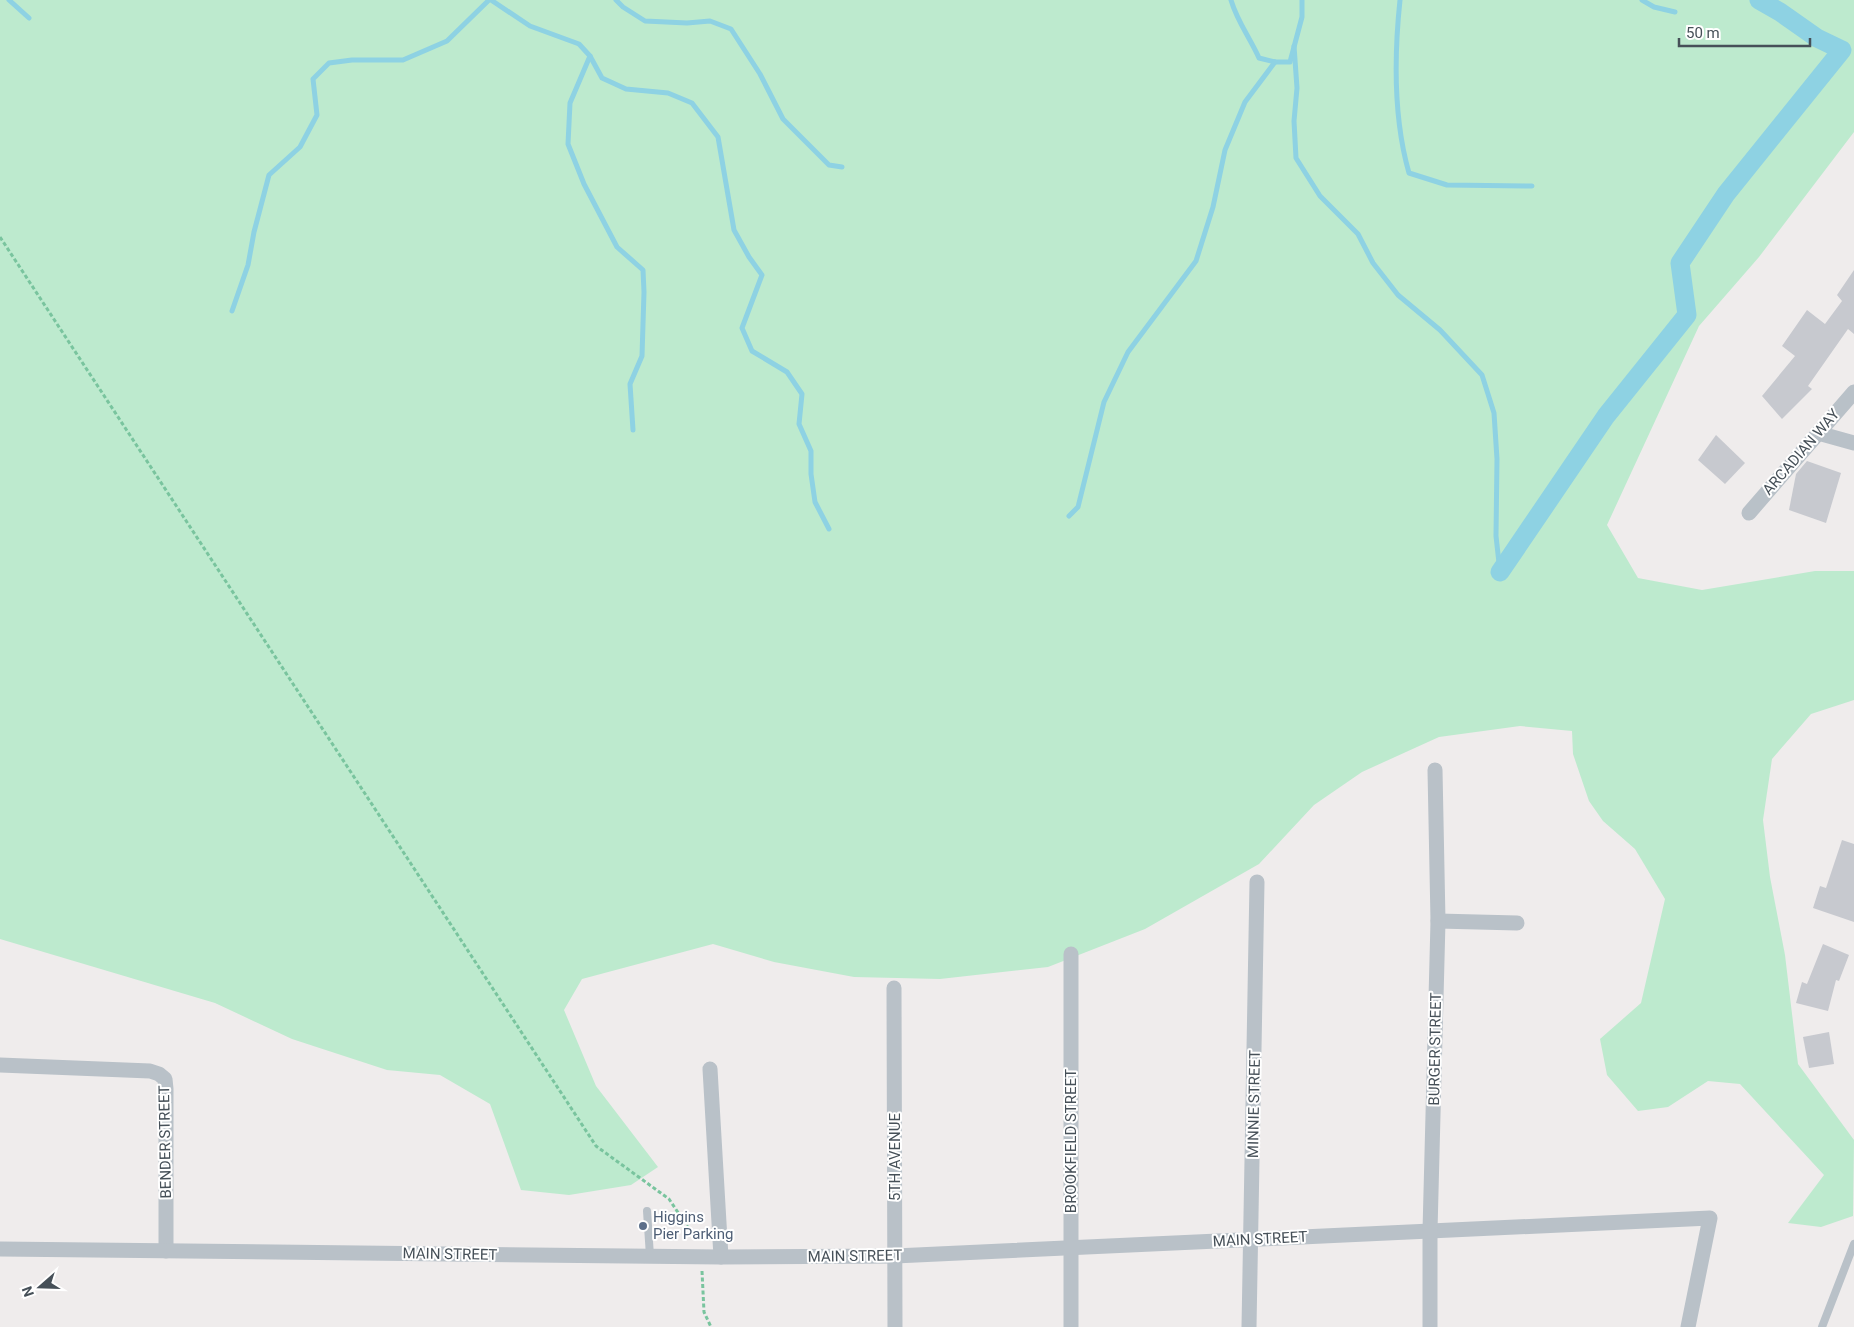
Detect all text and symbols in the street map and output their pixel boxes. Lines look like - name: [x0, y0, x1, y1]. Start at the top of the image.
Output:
- scale bar: [1679, 15, 1810, 47]
- text: 50 m: [1686, 24, 1720, 42]
- street label: ARCADIAN WAY: [1759, 405, 1843, 499]
- street label: BURGER STREET: [1425, 992, 1445, 1106]
- street label: MINNIE STREET: [1244, 1050, 1264, 1158]
- street label: BROOKFIELD STREET: [1062, 1069, 1080, 1213]
- street label: BENDER STREET: [155, 1085, 175, 1199]
- street label: 5TH AVENUE: [886, 1113, 904, 1201]
- place label: Higgins Pier Parking: [653, 1208, 733, 1243]
- marker: Higgins Pier Parking: [637, 1220, 649, 1232]
- street label: MAIN STREET: [1212, 1228, 1308, 1250]
- street label: MAIN STREET: [402, 1244, 498, 1264]
- street label: MAIN STREET: [807, 1246, 903, 1266]
- north arrow: [15, 1262, 65, 1312]
- text: N: [19, 1284, 37, 1299]

